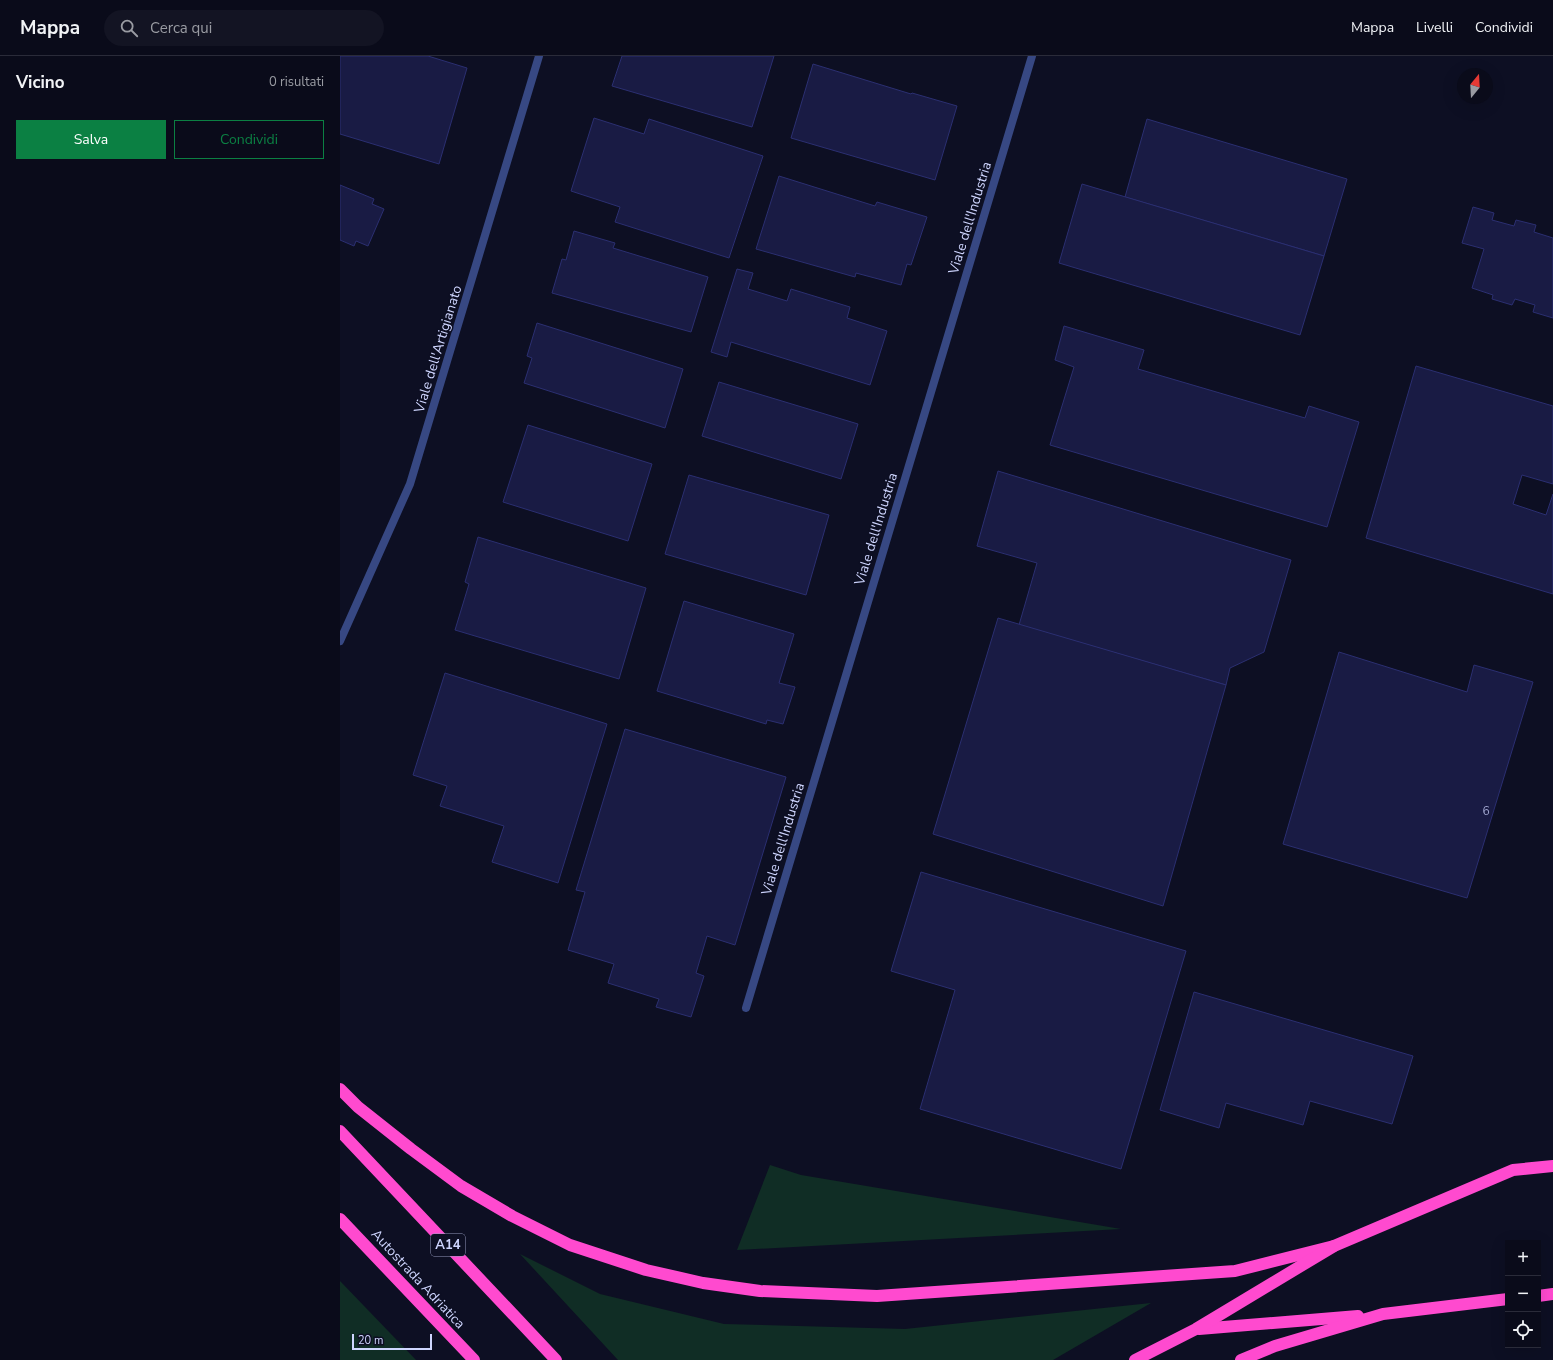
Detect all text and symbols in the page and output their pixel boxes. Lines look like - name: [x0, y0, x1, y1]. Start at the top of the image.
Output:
- search box: [104, 10, 384, 46]
- text: Mappa: [20, 15, 80, 41]
- icon: search: [118, 17, 140, 39]
- text: Cerca qui: [150, 18, 212, 38]
- text: Mappa: [1351, 18, 1394, 37]
- text: Livelli: [1416, 18, 1453, 37]
- text: Condividi: [1475, 18, 1533, 37]
- north arrow: [1457, 68, 1493, 104]
- text: Vicino: [16, 71, 65, 94]
- text: 0 risultati: [269, 73, 324, 91]
- button: Salva: [16, 120, 166, 159]
- button: Condividi: [174, 120, 324, 159]
- street label: Viale dell'Industria: [944, 159, 996, 278]
- street label: Viale dell'Artigianato: [409, 283, 467, 416]
- street label: Viale dell'Industria: [850, 470, 902, 589]
- street label: Viale dell'Industria: [757, 780, 809, 899]
- house number: 6: [1482, 803, 1490, 819]
- street label: Autostrada Adriatica: [367, 1225, 469, 1333]
- road number: A14: [431, 1234, 465, 1256]
- map controls: [1505, 1240, 1541, 1348]
- button: +: [1505, 1240, 1541, 1276]
- button: −: [1505, 1276, 1541, 1312]
- button: locate: [1505, 1312, 1541, 1348]
- scale bar: [352, 1332, 432, 1351]
- text: 20 m: [358, 1333, 383, 1348]

